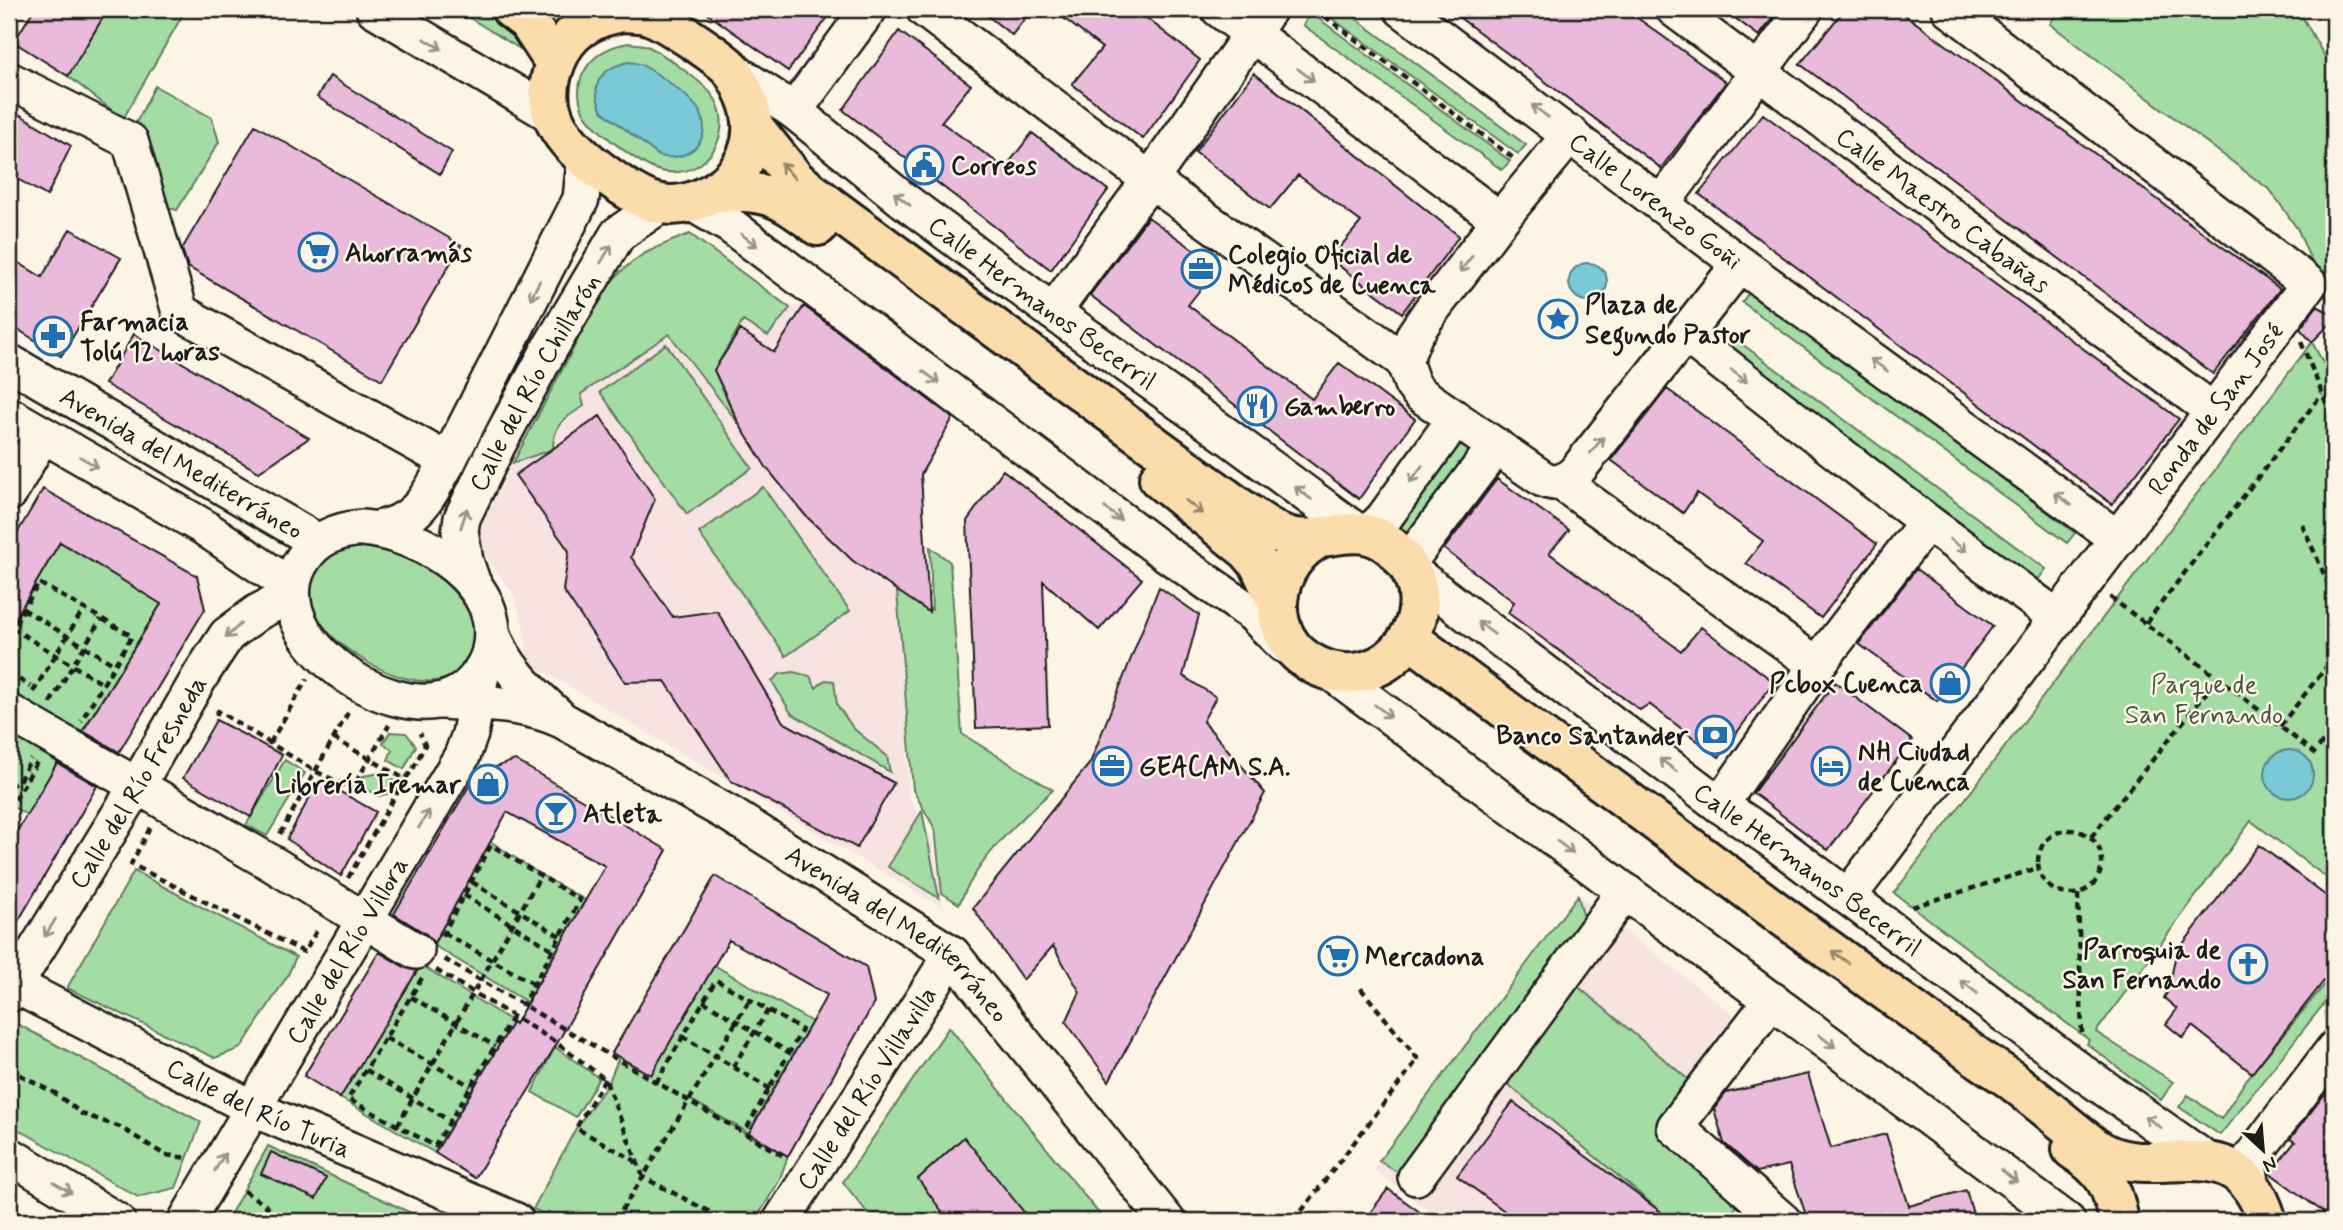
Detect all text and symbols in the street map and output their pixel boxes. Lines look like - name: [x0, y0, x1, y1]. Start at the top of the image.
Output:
- one-way arrow: [423, 37, 443, 51]
- one-way arrow: [1296, 68, 1315, 83]
- one-way arrow: [1530, 104, 1549, 119]
- street label: Calle Maestro Cabañas: [1828, 121, 2056, 302]
- street label: Calle Lorenzo Goñi: [1561, 126, 1748, 279]
- public building icon: Correos: [903, 144, 945, 186]
- place label: Correos: [951, 150, 1037, 184]
- one-way arrow: [780, 162, 796, 180]
- one-way arrow: [894, 192, 912, 207]
- street label: Calle Hermanos Becerril: [921, 209, 1162, 399]
- supermarket icon: Ahorramás: [297, 231, 339, 273]
- one-way arrow: [740, 233, 758, 248]
- place label: Ahorramás: [345, 237, 472, 271]
- place label: Colegio Oficial de Médicos de Cuenca: [1228, 239, 1437, 303]
- one-way arrow: [599, 244, 613, 264]
- office icon: Colegio Oficial de Médicos de Cuenca: [1180, 248, 1222, 290]
- one-way arrow: [1459, 254, 1474, 272]
- street label: Calle del Río Chillarón: [463, 268, 610, 498]
- one-way arrow: [528, 280, 542, 300]
- place label: Plaza de Segundo Pastor: [1585, 289, 1751, 356]
- place icon: Plaza de Segundo Pastor: [1537, 298, 1579, 340]
- place label: Farmacia Tolú 12 horas: [80, 306, 220, 370]
- pharmacy icon: Farmacia Tolú 12 horas: [32, 315, 74, 357]
- street label: Ronda de San José: [2141, 317, 2293, 503]
- one-way arrow: [1870, 357, 1889, 372]
- one-way arrow: [1730, 368, 1748, 383]
- one-way arrow: [921, 370, 940, 385]
- street label: Avenida del Mediterráneo: [53, 380, 309, 549]
- restaurant icon: Gamberro: [1236, 385, 1278, 427]
- place label: Gamberro: [1284, 391, 1395, 425]
- one-way arrow: [1589, 436, 1604, 455]
- one-way arrow: [79, 455, 99, 469]
- one-way arrow: [1409, 464, 1423, 483]
- one-way arrow: [1294, 486, 1313, 501]
- one-way arrow: [2054, 491, 2073, 506]
- one-way arrow: [1185, 500, 1203, 515]
- one-way arrow: [1103, 507, 1122, 521]
- one-way arrow: [458, 508, 471, 530]
- one-way arrow: [1948, 538, 1967, 552]
- one-way arrow: [1477, 621, 1496, 635]
- one-way arrow: [225, 622, 242, 639]
- shop icon: Pcbox Cuenca: [1929, 662, 1971, 704]
- place label: Pcbox Cuenca: [1769, 668, 1923, 702]
- park label: Parque de San Fernando: [2125, 669, 2283, 733]
- street label: Calle del Río Fresneda: [63, 670, 216, 896]
- one-way arrow: [1373, 703, 1392, 718]
- bank icon: Banco Santander: [1694, 714, 1736, 756]
- place label: Banco Santander: [1496, 720, 1689, 754]
- place label: NH Ciudad de Cuenca: [1858, 736, 1970, 800]
- office icon: GEACAM S.A.: [1091, 745, 1133, 787]
- hotel icon: NH Ciudad de Cuenca: [1810, 745, 1852, 787]
- place label: GEACAM S.A.: [1139, 751, 1290, 785]
- one-way arrow: [1659, 758, 1677, 773]
- shop icon: Librería Iremar: [467, 763, 509, 805]
- place label: Librería Iremar: [274, 769, 462, 803]
- street label: Calle Hermanos Becerril: [1686, 776, 1928, 965]
- bar icon: Atleta: [535, 792, 577, 834]
- place label: Atleta: [583, 798, 663, 832]
- one-way arrow: [417, 810, 431, 830]
- street label: Avenida del Mediterráneo: [778, 838, 1016, 1030]
- one-way arrow: [1556, 839, 1574, 854]
- street label: Calle del Río Villora: [280, 851, 417, 1051]
- one-way arrow: [42, 917, 56, 937]
- place label: Parroquia de San Fernando: [2063, 934, 2221, 998]
- supermarket icon: Mercadona: [1317, 935, 1359, 977]
- place label: Mercadona: [1365, 941, 1484, 975]
- church icon: Parroquia de San Fernando: [2227, 943, 2269, 985]
- one-way arrow: [1831, 950, 1850, 965]
- street label: Calle del Río Villavilla: [790, 980, 946, 1198]
- one-way arrow: [1960, 980, 1979, 995]
- one-way arrow: [1817, 1033, 1836, 1048]
- street label: Calle del Río Turia: [160, 1052, 356, 1167]
- north arrow: [2228, 1114, 2298, 1184]
- one-way arrow: [2144, 1115, 2163, 1129]
- text: N: [2259, 1150, 2281, 1178]
- one-way arrow: [213, 1153, 227, 1173]
- one-way arrow: [1999, 1169, 2018, 1184]
- one-way arrow: [53, 1181, 72, 1196]

